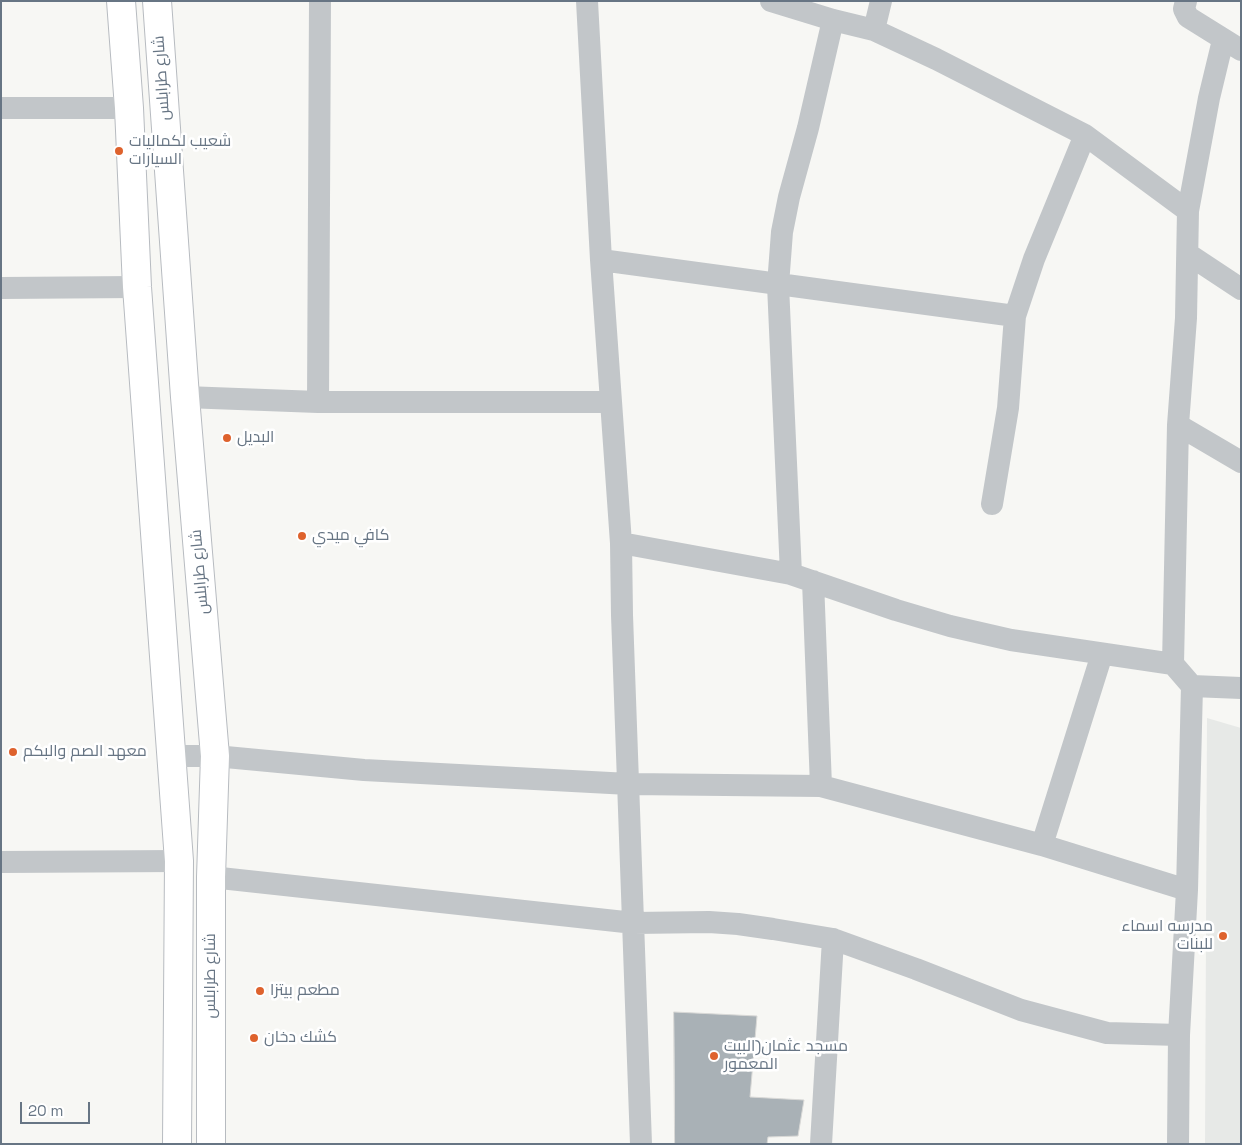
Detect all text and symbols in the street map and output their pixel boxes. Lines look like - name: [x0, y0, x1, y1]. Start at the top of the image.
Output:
- street label: شارع طرابلس: [149, 35, 175, 121]
- place label: شعيب لكماليات السيارات: [129, 132, 231, 170]
- marker: شعيب لكماليات السيارات: [113, 145, 125, 157]
- place label: البديل: [237, 428, 274, 448]
- marker: البديل: [221, 432, 233, 444]
- place label: كافي ميدي: [312, 526, 389, 546]
- street label: شارع طرابلس: [187, 529, 213, 615]
- marker: كافي ميدي: [296, 530, 308, 542]
- place label: معهد الصم والبكم: [23, 742, 147, 762]
- marker: معهد الصم والبكم: [7, 746, 19, 758]
- place label: مدرسه اسماء للبنات: [1122, 917, 1213, 955]
- marker: مدرسه اسماء للبنات: [1217, 930, 1229, 942]
- street label: شارع طرابلس: [201, 933, 221, 1019]
- place label: مطعم بيتزا: [270, 981, 340, 1001]
- marker: مطعم بيتزا: [254, 985, 266, 997]
- place label: كشك دخان: [264, 1028, 337, 1048]
- marker: كشك دخان: [248, 1032, 260, 1044]
- place label: مسجد عثمان(البيت المعمور: [724, 1037, 848, 1075]
- marker: مسجد عثمان(البيت المعمور: [708, 1050, 720, 1062]
- scale bar: [22, 1092, 92, 1124]
- text: 20 m: [28, 1101, 63, 1120]

